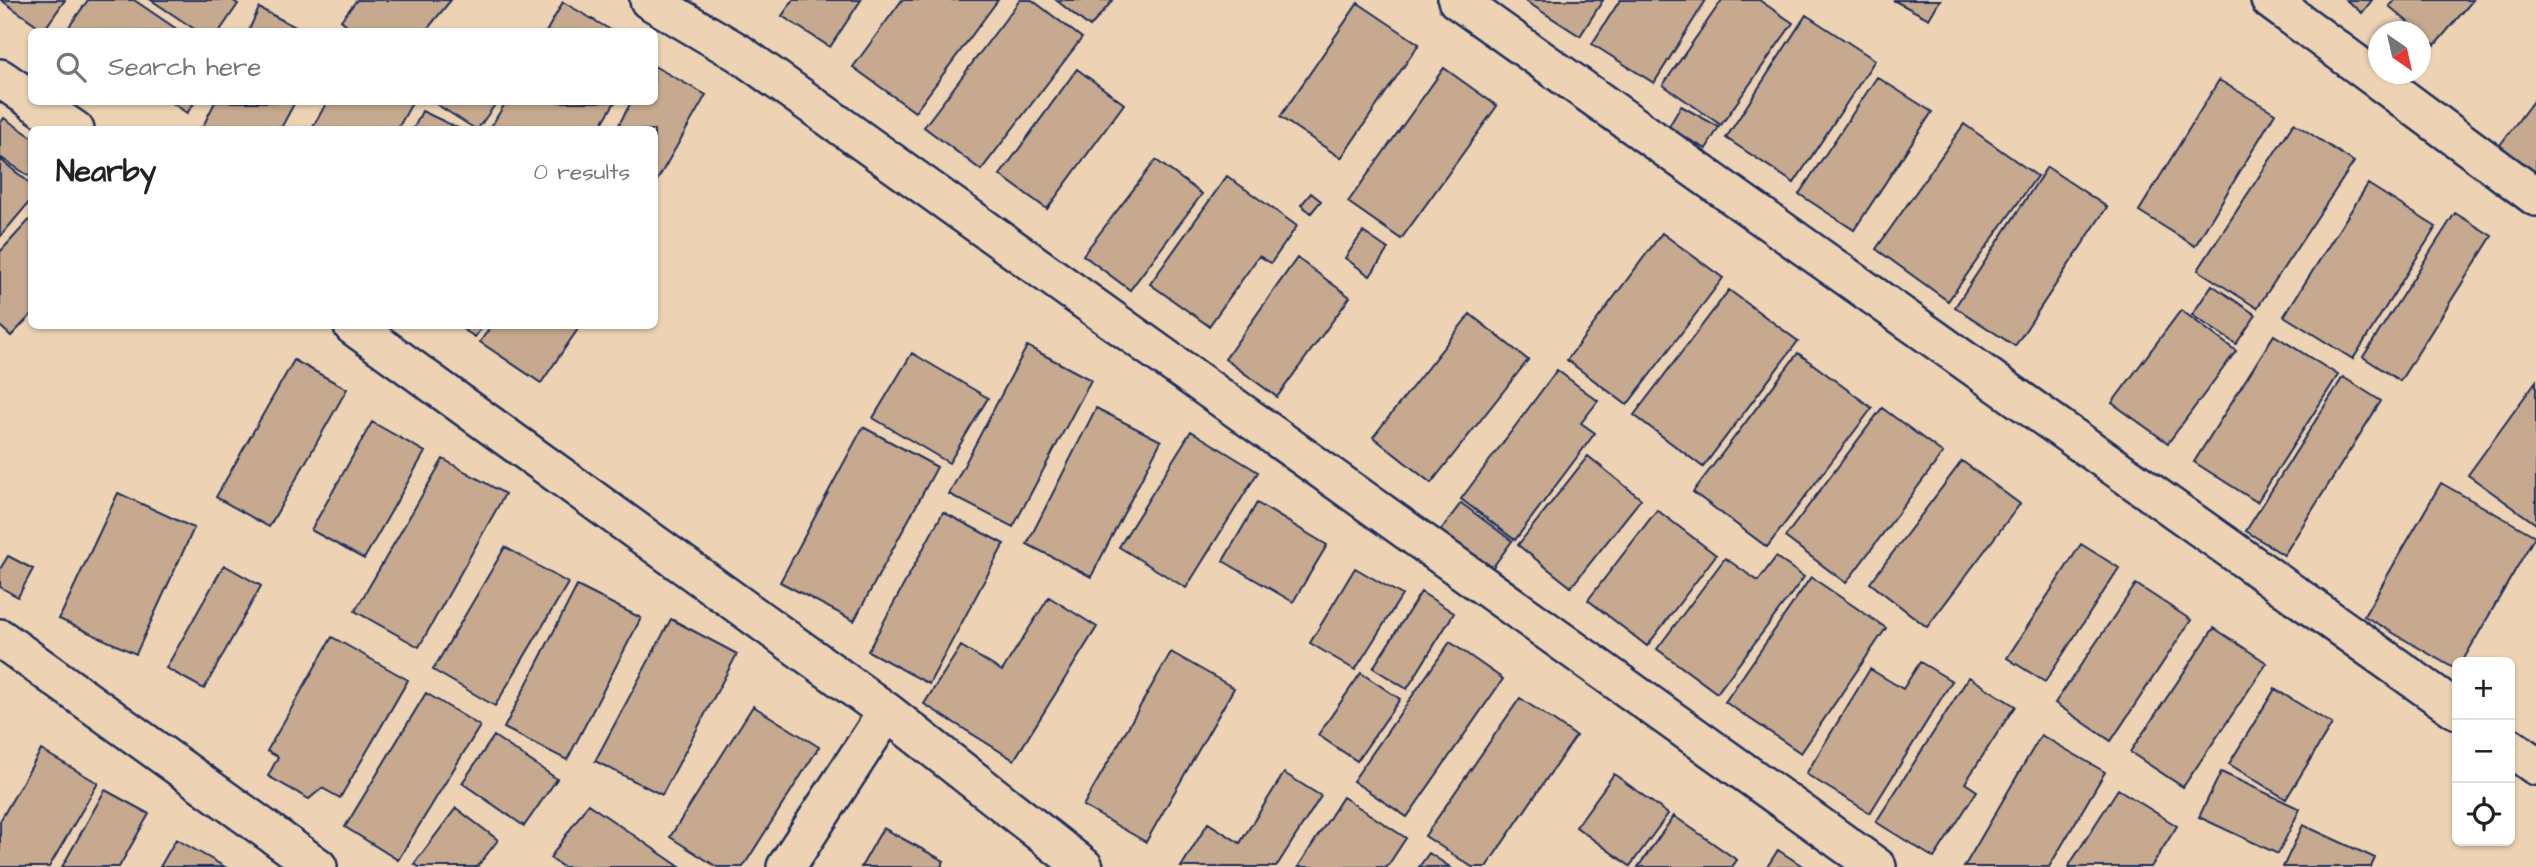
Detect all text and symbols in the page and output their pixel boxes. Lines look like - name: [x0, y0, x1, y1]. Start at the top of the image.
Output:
- north arrow: [2368, 21, 2431, 84]
- search box: [28, 28, 658, 105]
- icon: search: [52, 48, 90, 86]
- text: Search here: [108, 49, 261, 85]
- text: Nearby: [56, 151, 156, 193]
- text: 0 results: [533, 156, 630, 188]
- map controls: [2452, 657, 2515, 846]
- button: +: [2452, 657, 2515, 720]
- button: −: [2452, 720, 2515, 783]
- button: locate: [2452, 783, 2515, 846]

